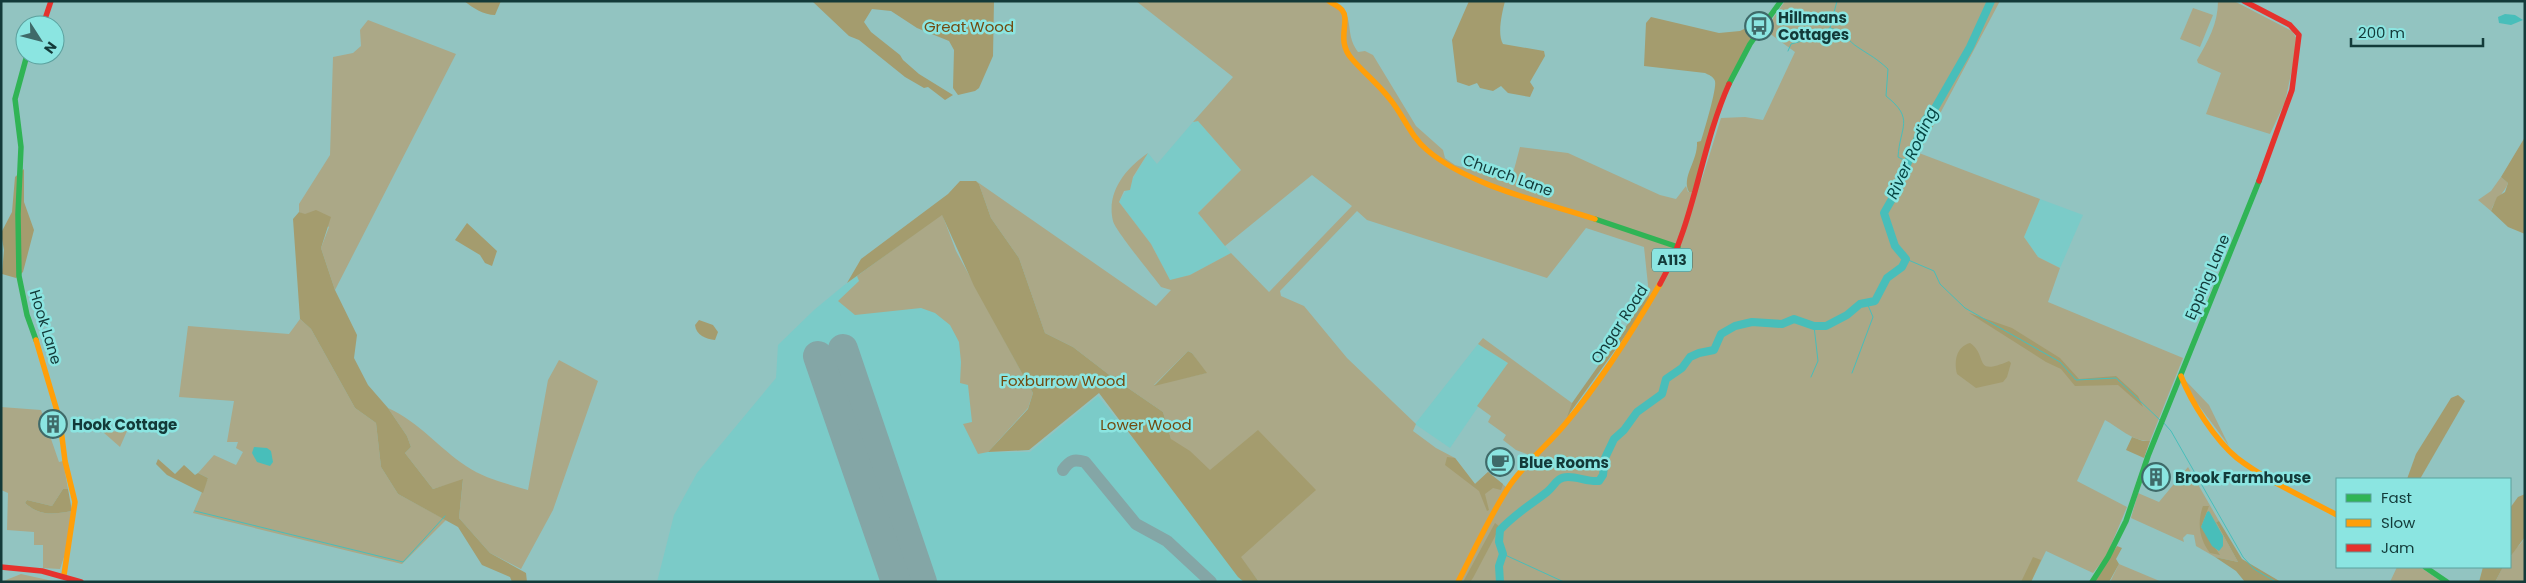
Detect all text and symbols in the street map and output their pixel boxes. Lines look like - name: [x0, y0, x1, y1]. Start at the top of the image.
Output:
- place label: Hillmans Cottages: [1778, 7, 1849, 45]
- bus stop icon: Hillmans Cottages: [1744, 11, 1774, 41]
- north arrow: [15, 15, 65, 65]
- scale bar: [2351, 15, 2484, 47]
- park label: Great Wood: [924, 16, 1014, 37]
- text: 200 m: [2358, 22, 2405, 43]
- text: N: [39, 38, 62, 58]
- water label: River Roding: [1881, 103, 1943, 203]
- street label: Church Lane: [1460, 149, 1556, 201]
- street label: Epping Lane: [2180, 231, 2234, 323]
- road number: A113: [1652, 248, 1692, 272]
- street label: Ongar Road: [1586, 280, 1652, 368]
- street label: Hook Lane: [25, 287, 67, 367]
- park label: Foxburrow Wood: [1000, 370, 1126, 391]
- building icon: Hook Cottage: [38, 409, 68, 439]
- place label: Hook Cottage: [72, 414, 177, 435]
- park label: Lower Wood: [1100, 414, 1192, 435]
- cafe icon: Blue Rooms: [1485, 447, 1515, 477]
- place label: Blue Rooms: [1519, 452, 1609, 473]
- building icon: Brook Farmhouse: [2141, 462, 2171, 492]
- place label: Brook Farmhouse: [2175, 467, 2311, 488]
- legend: [2336, 478, 2511, 568]
- text: Fast: [2381, 487, 2412, 508]
- text: Slow: [2381, 512, 2416, 533]
- text: Jam: [2381, 537, 2415, 558]

